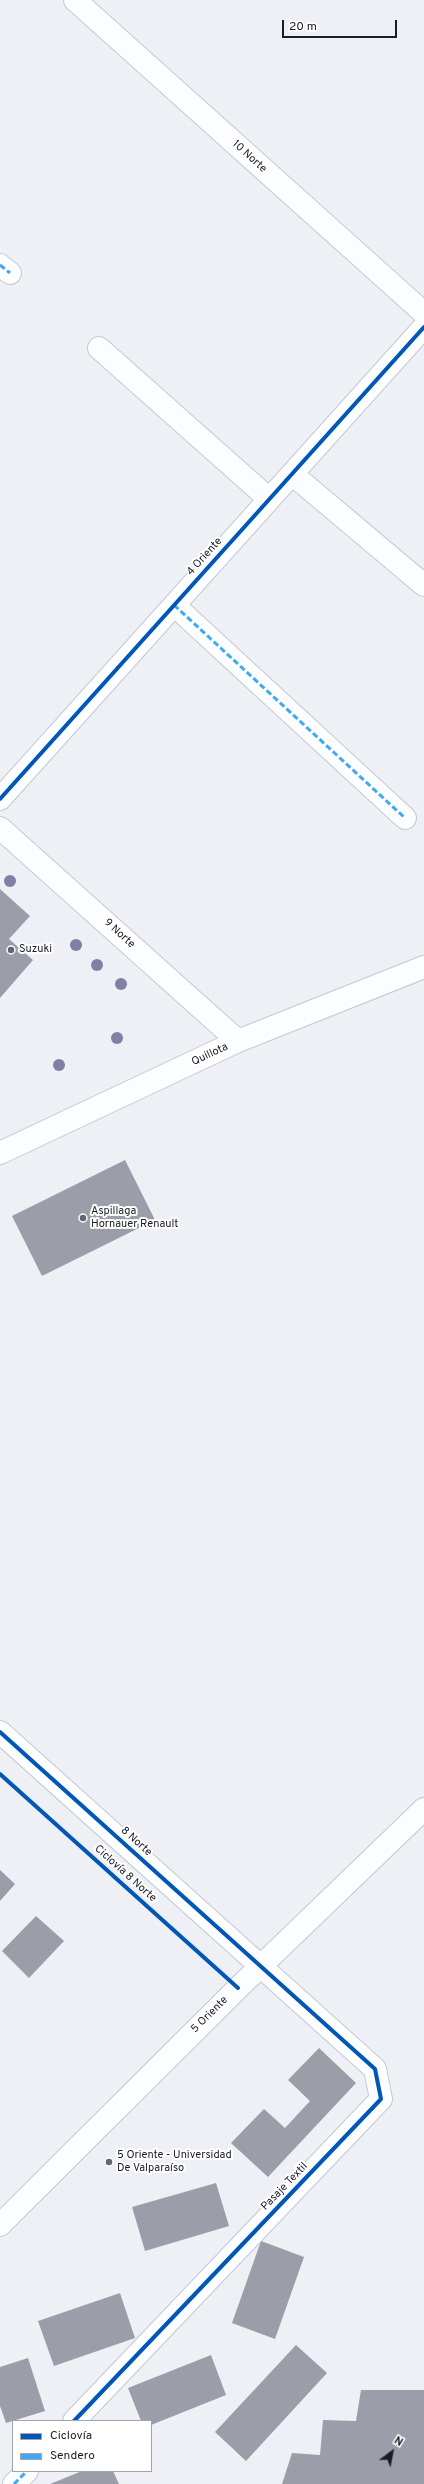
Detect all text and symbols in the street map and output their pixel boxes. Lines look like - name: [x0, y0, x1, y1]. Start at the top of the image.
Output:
- scale bar: [284, 12, 399, 38]
- text: 20 m: [289, 19, 317, 35]
- street label: 10 Norte: [229, 138, 269, 176]
- street label: 4 Oriente: [185, 535, 225, 579]
- street label: 9 Norte: [101, 917, 137, 951]
- place label: Suzuki: [19, 943, 52, 957]
- marker: Suzuki: [6, 945, 16, 955]
- street label: Quillota: [190, 1041, 230, 1069]
- place label: Aspillaga Hornauer Renault: [91, 1205, 178, 1231]
- marker: Aspillaga Hornauer Renault: [78, 1213, 88, 1223]
- street label: 8 Norte: [118, 1825, 154, 1859]
- street label: Ciclovía 8 Norte: [91, 1843, 159, 1905]
- street label: 5 Oriente: [189, 1994, 231, 2036]
- place label: 5 Oriente - Universidad De Valparaíso: [117, 2149, 232, 2175]
- marker: 5 Oriente - Universidad De Valparaíso: [104, 2157, 114, 2167]
- street label: Pasaje Textil: [259, 2160, 311, 2214]
- legend: [12, 2420, 152, 2472]
- text: Ciclovía: [50, 2428, 92, 2444]
- north arrow: [372, 2432, 412, 2472]
- text: N: [391, 2434, 405, 2450]
- text: Sendero: [50, 2448, 95, 2464]

